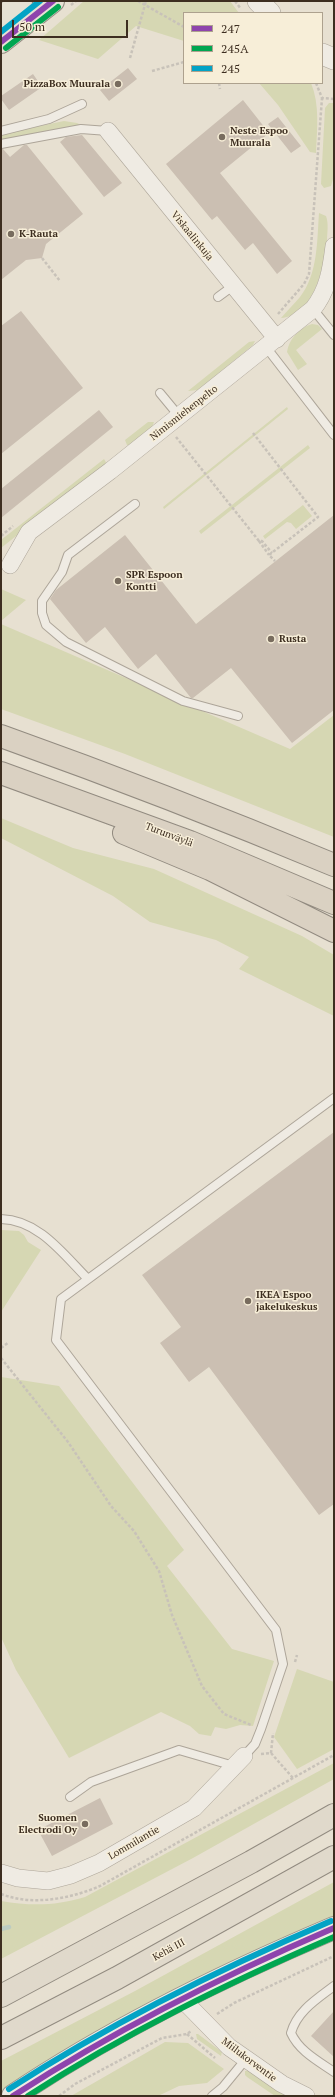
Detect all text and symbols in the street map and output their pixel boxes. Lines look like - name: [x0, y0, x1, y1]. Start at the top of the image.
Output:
- scale bar: [14, 12, 130, 38]
- legend: [183, 12, 323, 84]
- text: 50 m: [19, 19, 45, 34]
- text: 247: [221, 21, 240, 36]
- text: 245A: [221, 41, 248, 56]
- text: 245: [221, 61, 240, 76]
- place label: PizzaBox Muurala: [23, 78, 110, 90]
- marker: PizzaBox Muurala: [113, 79, 123, 89]
- place label: Neste Espoo Muurala: [230, 125, 288, 148]
- marker: Neste Espoo Muurala: [217, 132, 227, 142]
- street label: Viskaalinkuja: [168, 209, 216, 263]
- place label: K-Rauta: [19, 228, 58, 240]
- marker: K-Rauta: [6, 229, 16, 239]
- street label: Nimismiehenpelto: [148, 383, 220, 443]
- place label: SPR Espoon Kontti: [126, 569, 183, 592]
- marker: SPR Espoon Kontti: [113, 576, 123, 586]
- place label: Rusta: [279, 633, 306, 645]
- marker: Rusta: [266, 634, 276, 644]
- street label: Turunväylä: [143, 820, 195, 850]
- place label: IKEA Espoo jakelukeskus: [256, 1289, 317, 1312]
- marker: IKEA Espoo jakelukeskus: [243, 1296, 253, 1306]
- place label: Suomen Electrodi Oy: [18, 1812, 77, 1836]
- marker: Suomen Electrodi Oy: [80, 1819, 90, 1829]
- street label: Lommilantie: [106, 1824, 162, 1862]
- street label: Kehä III: [151, 1936, 187, 1964]
- street label: Miilukorventie: [219, 2035, 279, 2085]

